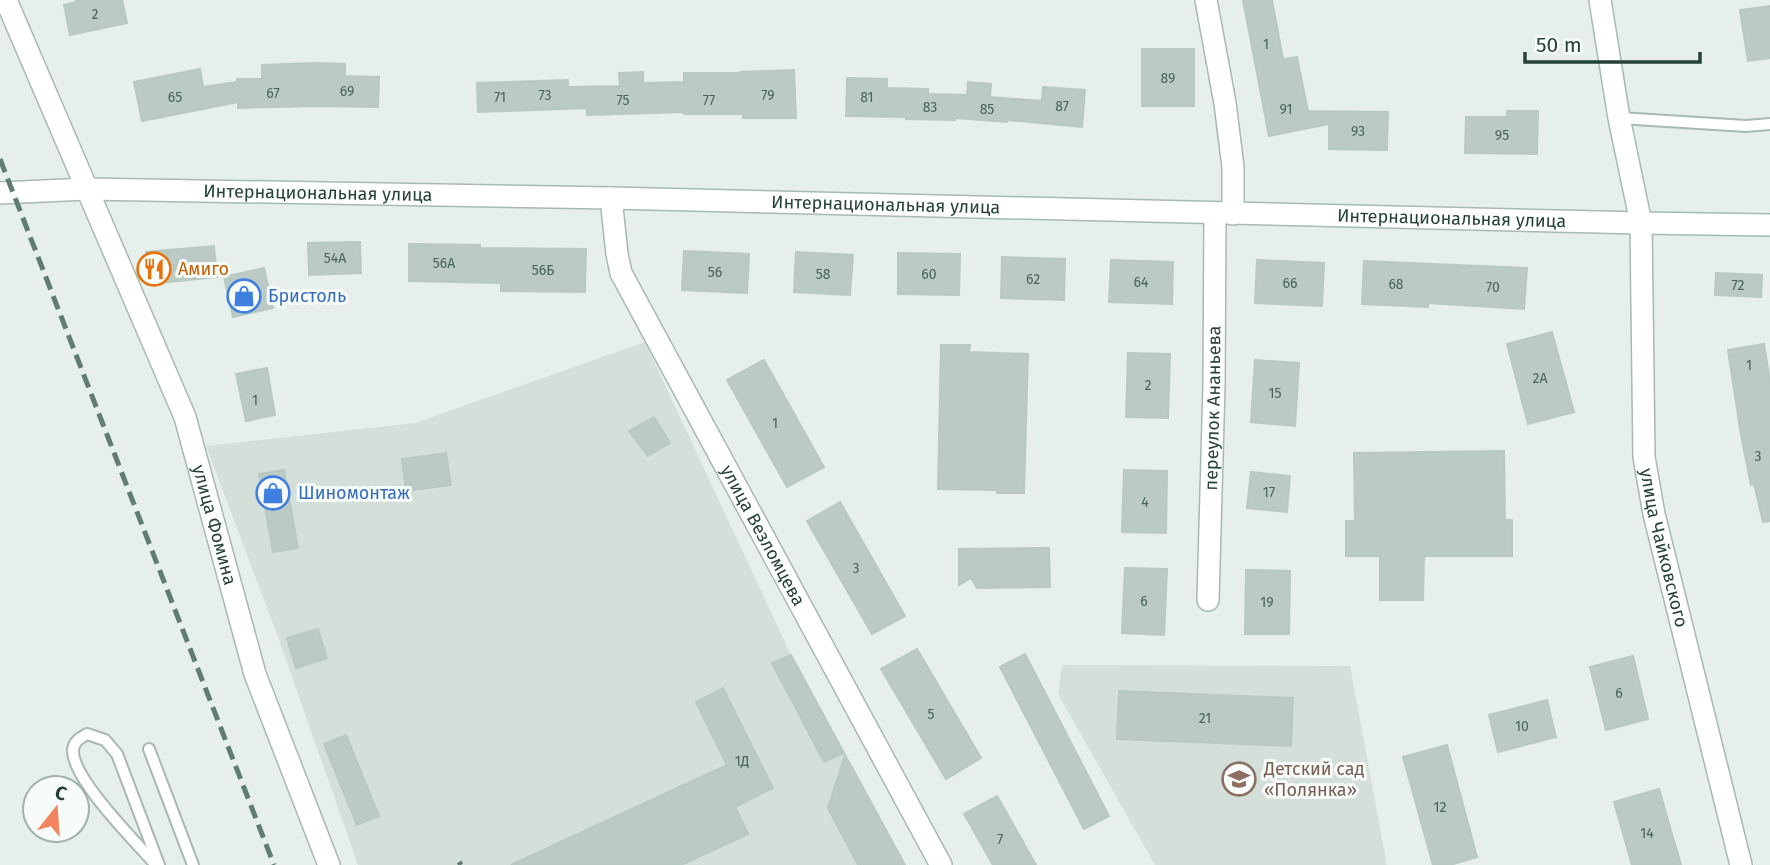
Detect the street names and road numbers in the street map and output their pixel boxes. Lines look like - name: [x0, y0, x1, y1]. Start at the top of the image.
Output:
- street label: Интернациональная улица: [203, 180, 433, 206]
- street label: Интернациональная улица: [771, 191, 1001, 218]
- street label: Интернациональная улица: [1337, 205, 1566, 232]
- street label: переулок Ананьева: [1200, 326, 1225, 491]
- street label: улица Везломцева: [716, 461, 810, 610]
- street label: улица Фомина: [188, 462, 241, 587]
- street label: улица Чайковского: [1635, 467, 1693, 630]

